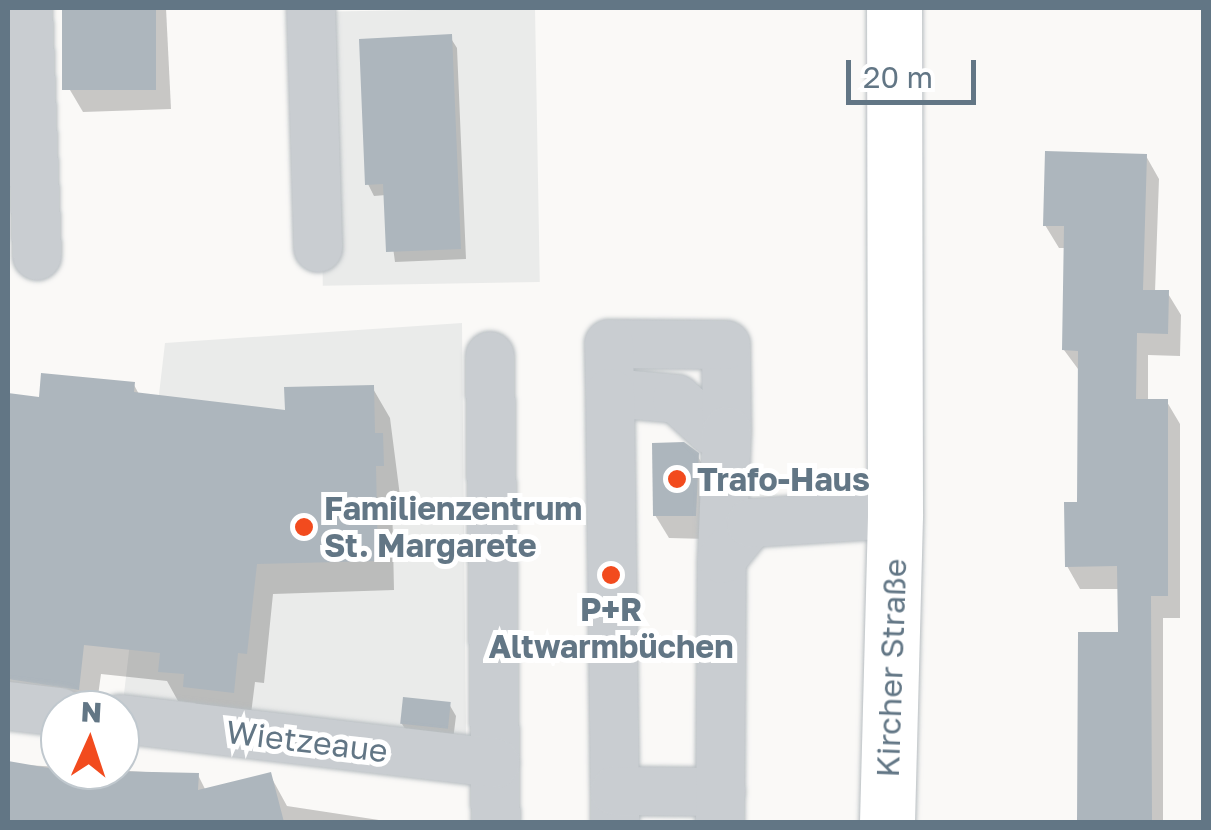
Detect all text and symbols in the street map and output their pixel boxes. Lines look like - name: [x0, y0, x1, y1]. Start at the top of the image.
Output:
- scale bar: [851, 40, 981, 102]
- text: 20 m: [863, 59, 933, 95]
- place label: Trafo-Haus: [697, 460, 870, 498]
- marker: Trafo-Haus: [666, 468, 688, 490]
- place label: Familienzentrum St. Margarete: [324, 490, 582, 565]
- marker: Familienzentrum St. Margarete: [293, 516, 315, 538]
- street label: Kircher Straße: [868, 558, 914, 778]
- marker: P+R Altwarmbüchen: [600, 564, 622, 586]
- place label: P+R Altwarmbüchen: [488, 591, 734, 666]
- north arrow: [40, 690, 140, 790]
- text: N: [80, 695, 103, 729]
- street label: Wietzeaue: [224, 712, 390, 770]

